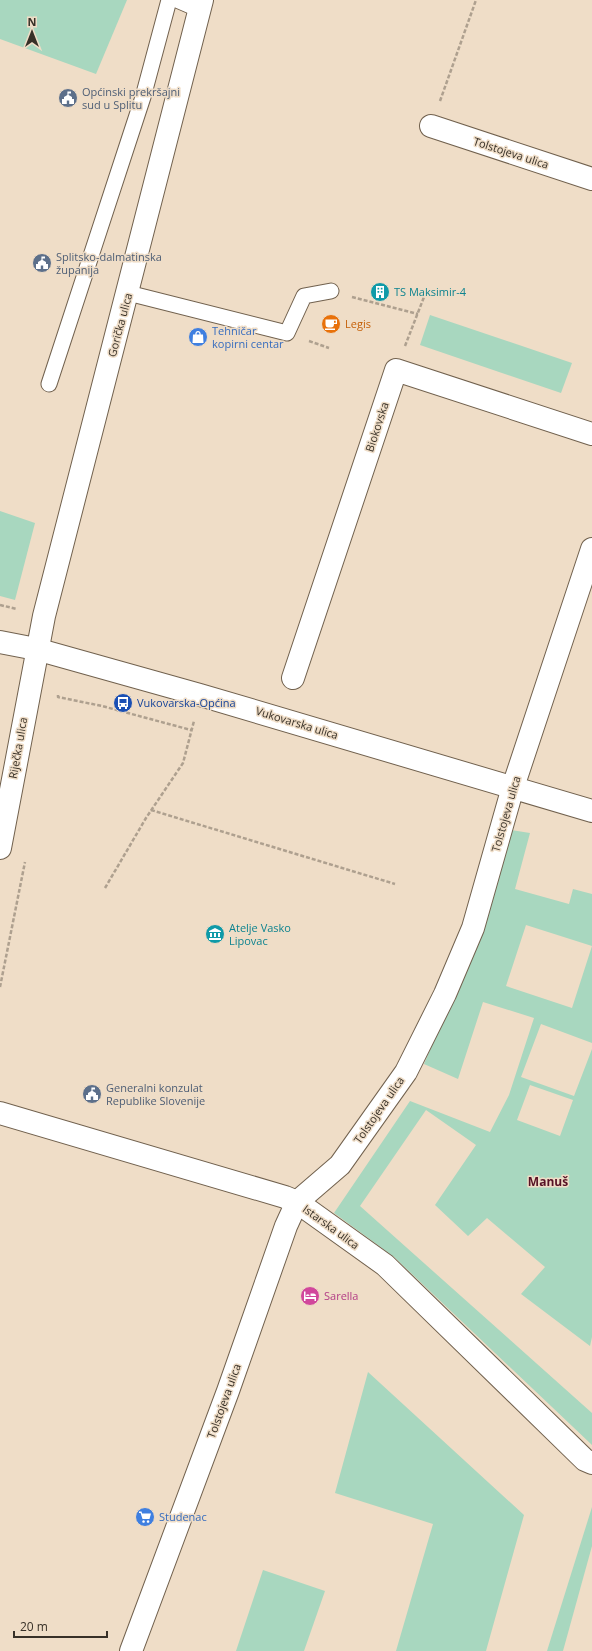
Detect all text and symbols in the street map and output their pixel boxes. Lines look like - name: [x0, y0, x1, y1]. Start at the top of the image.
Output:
- north arrow: [12, 12, 52, 52]
- text: N: [28, 14, 36, 29]
- place label: Općinski prekršajni sud u Splitu: [82, 84, 180, 112]
- public building icon: Općinski prekršajni sud u Splitu: [57, 87, 79, 109]
- street label: Tolstojeva ulica: [472, 133, 551, 172]
- place label: Splitsko-dalmatinska županija: [56, 249, 162, 277]
- public building icon: Splitsko-dalmatinska županija: [31, 252, 53, 274]
- building icon: TS Maksimir-4: [369, 281, 391, 303]
- place label: TS Maksimir-4: [394, 284, 467, 299]
- street label: Gorička ulica: [104, 291, 135, 358]
- cafe icon: Legis: [320, 313, 342, 335]
- place label: Legis: [345, 316, 371, 331]
- place label: Tehničar kopirni centar: [212, 323, 284, 351]
- shop icon: Tehničar kopirni centar: [187, 326, 209, 348]
- street label: Biokovska: [361, 400, 392, 454]
- bus stop icon: Vukovarska-Općina: [112, 692, 134, 714]
- place label: Vukovarska-Općina: [137, 695, 236, 710]
- street label: Vukovarska ulica: [254, 703, 340, 742]
- street label: Riječka ulica: [5, 716, 30, 780]
- street label: Tolstojeva ulica: [488, 774, 524, 854]
- place label: Atelje Vasko Lipovac: [229, 920, 291, 948]
- museum icon: Atelje Vasko Lipovac: [204, 923, 226, 945]
- street label: Tolstojeva ulica: [350, 1073, 407, 1146]
- place label: Generalni konzulat Republike Slovenije: [106, 1080, 205, 1108]
- public building icon: Generalni konzulat Republike Slovenije: [81, 1083, 103, 1105]
- district label: Manuš: [528, 1173, 568, 1190]
- street label: Istarska ulica: [300, 1201, 363, 1252]
- hotel icon: Sarella: [299, 1285, 321, 1307]
- place label: Sarella: [324, 1288, 358, 1303]
- street label: Tolstojeva ulica: [203, 1361, 244, 1440]
- supermarket icon: Studenac: [134, 1506, 156, 1528]
- place label: Studenac: [159, 1509, 207, 1524]
- scale bar: [14, 1613, 107, 1639]
- text: 20 m: [20, 1618, 48, 1635]

